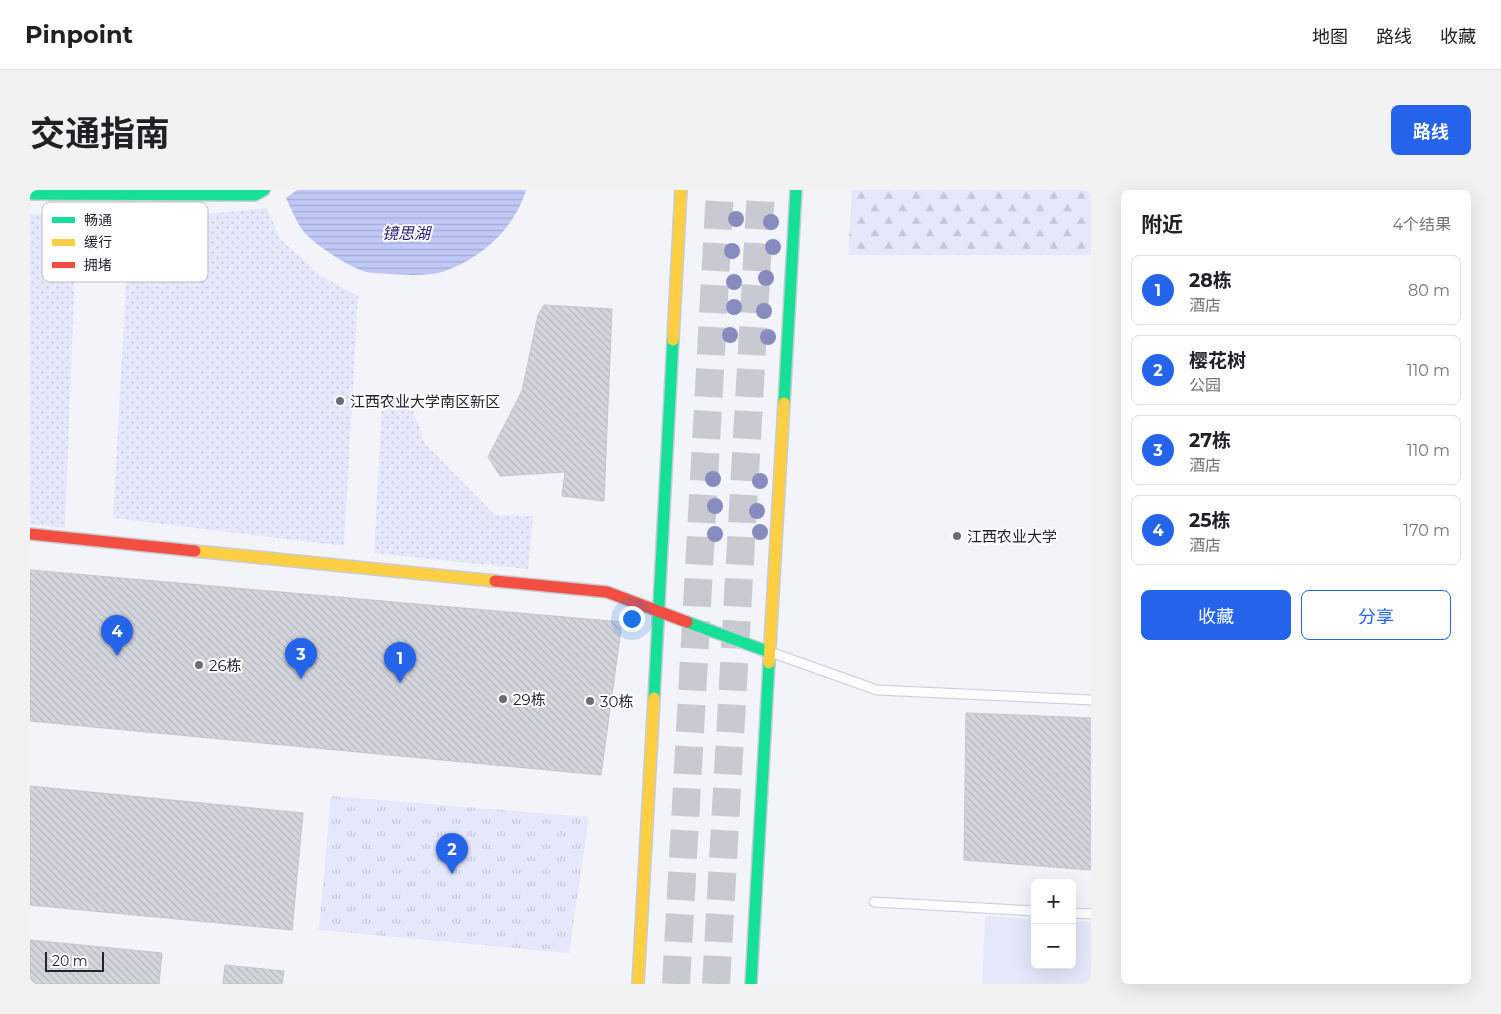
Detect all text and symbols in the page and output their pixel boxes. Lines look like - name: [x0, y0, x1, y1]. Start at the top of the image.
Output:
- text: Pinpoint: [25, 20, 133, 49]
- text: 地图: [1312, 26, 1348, 48]
- text: 路线: [1376, 26, 1412, 48]
- text: 收藏: [1440, 26, 1476, 48]
- button: 路线: [1391, 105, 1471, 155]
- text: 交通指南: [30, 112, 170, 155]
- legend: [42, 202, 208, 282]
- text: 畅通: [84, 211, 112, 229]
- text: 附近: [1141, 212, 1183, 237]
- text: 4个结果: [1392, 215, 1451, 234]
- water label: 镜思湖: [382, 224, 433, 243]
- text: 缓行: [84, 233, 112, 251]
- text: 拥堵: [84, 256, 112, 274]
- text: 28栋: [1189, 269, 1232, 292]
- text: 1: [1155, 281, 1161, 300]
- text: 80 m: [1408, 281, 1450, 300]
- text: 酒店: [1189, 296, 1221, 315]
- text: 樱花树: [1189, 349, 1246, 372]
- text: 2: [1153, 361, 1163, 380]
- text: 110 m: [1407, 361, 1450, 380]
- text: 公园: [1189, 376, 1221, 395]
- place label: 江西农业大学南区新区: [350, 392, 500, 411]
- marker: 江西农业大学南区新区: [334, 395, 346, 407]
- text: 27栋: [1189, 429, 1231, 452]
- text: 3: [1153, 441, 1163, 460]
- text: 110 m: [1407, 441, 1450, 460]
- text: 酒店: [1189, 456, 1221, 475]
- text: 25栋: [1189, 509, 1231, 532]
- text: 4: [1152, 521, 1164, 540]
- text: 170 m: [1403, 521, 1450, 540]
- place label: 江西农业大学: [967, 527, 1057, 546]
- marker: 江西农业大学: [951, 530, 963, 542]
- text: 酒店: [1189, 536, 1221, 555]
- button: 收藏: [1141, 590, 1291, 640]
- button: 分享: [1301, 590, 1451, 640]
- your location: [619, 606, 645, 632]
- pin: 4: [101, 615, 133, 656]
- pin: 3: [285, 638, 317, 679]
- pin: 1: [384, 642, 416, 683]
- place label: 26栋: [209, 656, 242, 675]
- marker: 26栋: [193, 659, 205, 671]
- place label: 29栋: [513, 690, 546, 709]
- place label: 30栋: [600, 692, 633, 711]
- marker: 29栋: [497, 693, 509, 705]
- marker: 30栋: [584, 695, 596, 707]
- pin: 2: [436, 833, 468, 874]
- map controls: [1031, 879, 1076, 969]
- button: +: [1031, 879, 1076, 924]
- button: −: [1031, 924, 1076, 969]
- scale bar: [45, 949, 104, 972]
- text: 20 m: [52, 952, 88, 970]

